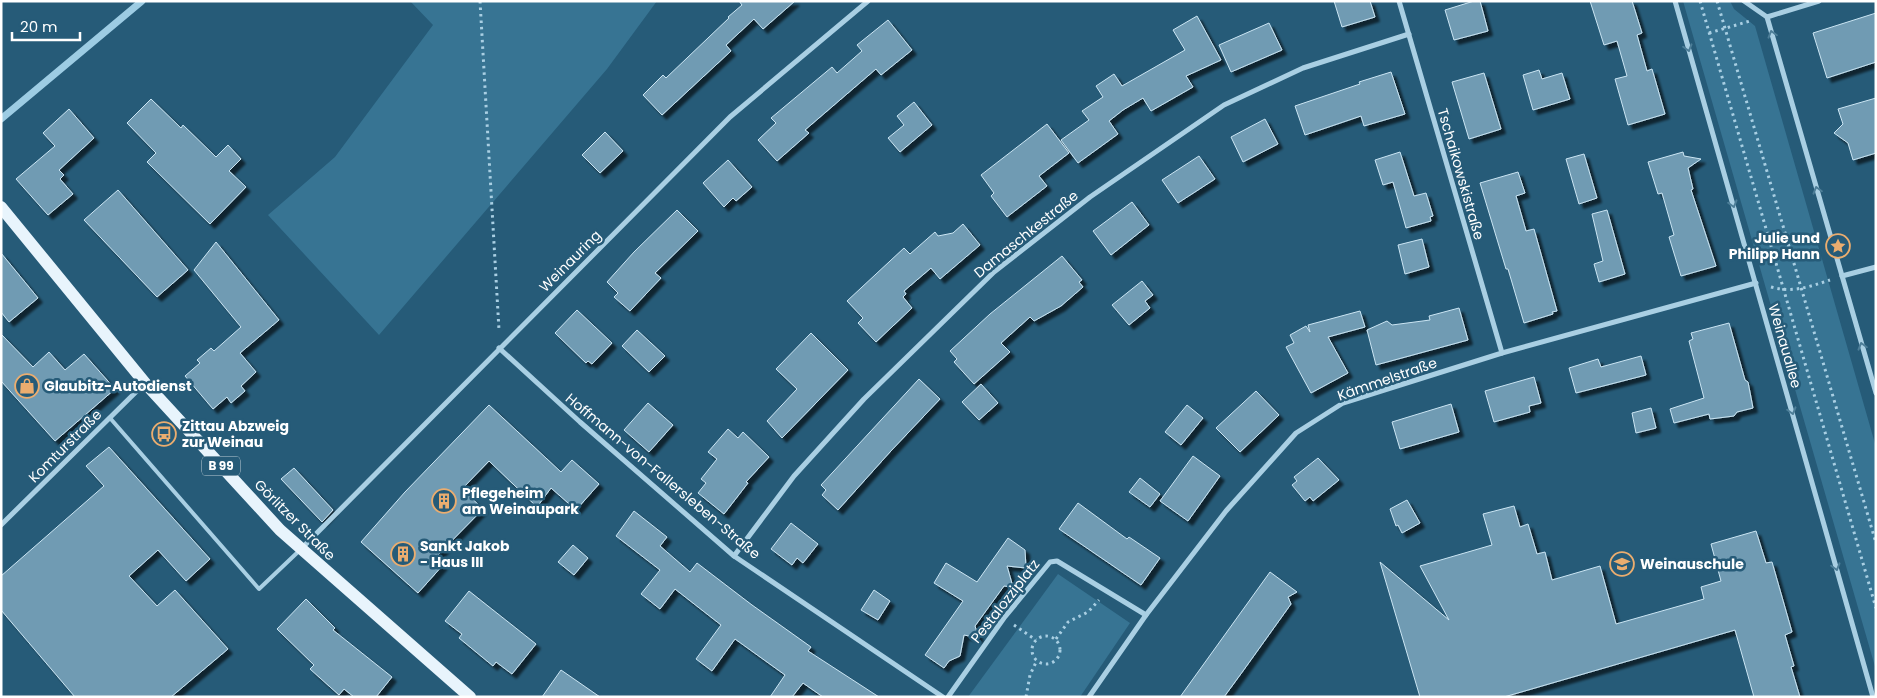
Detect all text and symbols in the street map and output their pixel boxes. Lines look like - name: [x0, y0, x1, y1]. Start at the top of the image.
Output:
- scale bar: [12, 10, 80, 42]
- text: 20 m: [20, 16, 58, 37]
- one-way arrow: [1768, 30, 1778, 38]
- one-way arrow: [1683, 43, 1693, 52]
- street label: Tschaikowskistraße: [1433, 106, 1489, 243]
- street label: Damaschkestraße: [969, 185, 1083, 282]
- one-way arrow: [1813, 186, 1823, 194]
- one-way arrow: [1728, 200, 1738, 208]
- street label: Weinauring: [535, 226, 605, 296]
- place label: Julie und Philipp Hann: [1729, 228, 1820, 264]
- place icon: Julie und Philipp Hann: [1825, 233, 1851, 259]
- street label: Weinauallee: [1763, 301, 1807, 391]
- one-way arrow: [1858, 342, 1868, 351]
- street label: Kämmelstraße: [1335, 352, 1440, 405]
- shop icon: Glaubitz-Autodienst: [14, 373, 40, 399]
- place label: Glaubitz-Autodienst: [44, 376, 192, 396]
- street label: Hoffmann-von-Fallersleben-Straße: [561, 388, 765, 564]
- street label: Komturstraße: [24, 405, 106, 487]
- one-way arrow: [1787, 406, 1797, 415]
- place label: Zittau Abzweig zur Weinau: [182, 416, 289, 452]
- bus stop icon: Zittau Abzweig zur Weinau: [151, 421, 177, 447]
- road number: B 99: [202, 456, 240, 476]
- street label: Görlitzer Straße: [250, 475, 340, 565]
- place label: Pflegeheim am Weinaupark: [462, 483, 579, 519]
- building icon: Pflegeheim am Weinaupark: [431, 488, 457, 514]
- place label: Sankt Jakob - Haus III: [420, 536, 510, 572]
- building icon: Sankt Jakob - Haus III: [390, 541, 416, 567]
- school or university icon: Weinauschule: [1609, 551, 1635, 577]
- place label: Weinauschule: [1640, 554, 1744, 574]
- street label: Pestalozziplatz: [966, 555, 1044, 647]
- one-way arrow: [1831, 563, 1841, 571]

